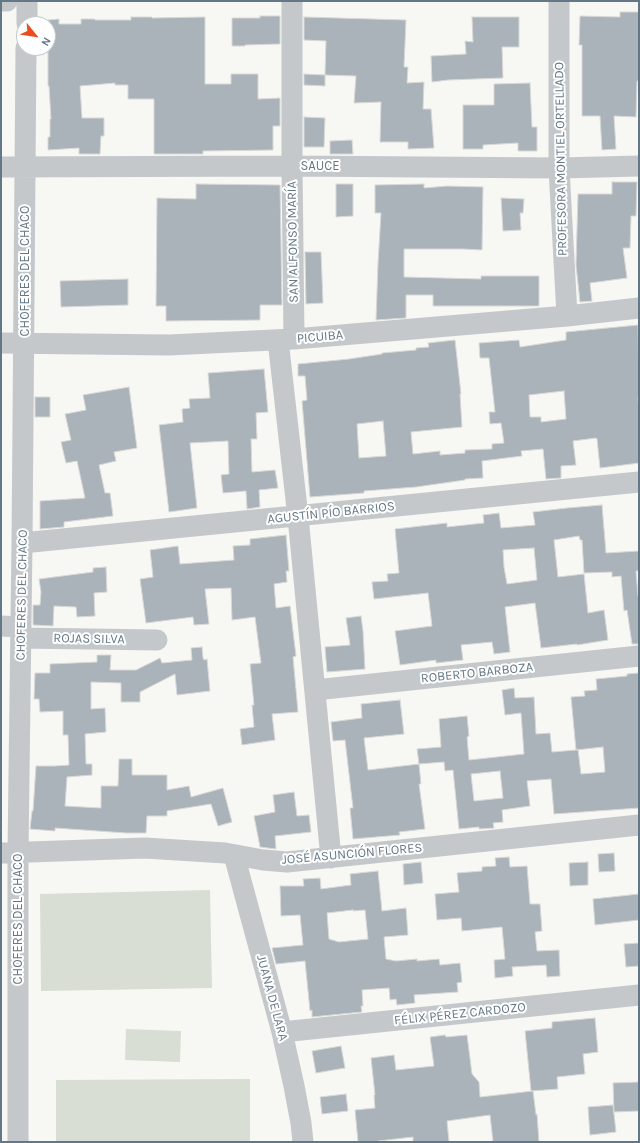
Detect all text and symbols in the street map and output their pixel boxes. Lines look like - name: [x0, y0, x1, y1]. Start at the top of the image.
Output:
- north arrow: [16, 16, 56, 56]
- text: N: [38, 35, 54, 48]
- street label: PROFESORA MONTIEL ORTELLADO: [552, 62, 570, 256]
- street label: SAUCE: [300, 158, 340, 174]
- street label: SAN ALFONSO MARÍA: [284, 181, 302, 303]
- street label: CHOFERES DEL CHACO: [17, 206, 33, 336]
- street label: PICUIBA: [296, 327, 344, 347]
- street label: AGUSTÍN PÍO BARRIOS: [267, 499, 395, 527]
- street label: CHOFERES DEL CHACO: [13, 529, 31, 661]
- street label: ROJAS SILVA: [53, 631, 125, 647]
- street label: ROBERTO BARBOZA: [420, 659, 534, 687]
- street label: JOSÉ ASUNCIÓN FLORES: [281, 840, 423, 868]
- street label: CHOFERES DEL CHACO: [10, 854, 26, 984]
- street label: JUANA DE LARA: [253, 953, 291, 1043]
- street label: FÉLIX PÉREZ CARDOZO: [393, 999, 527, 1029]

